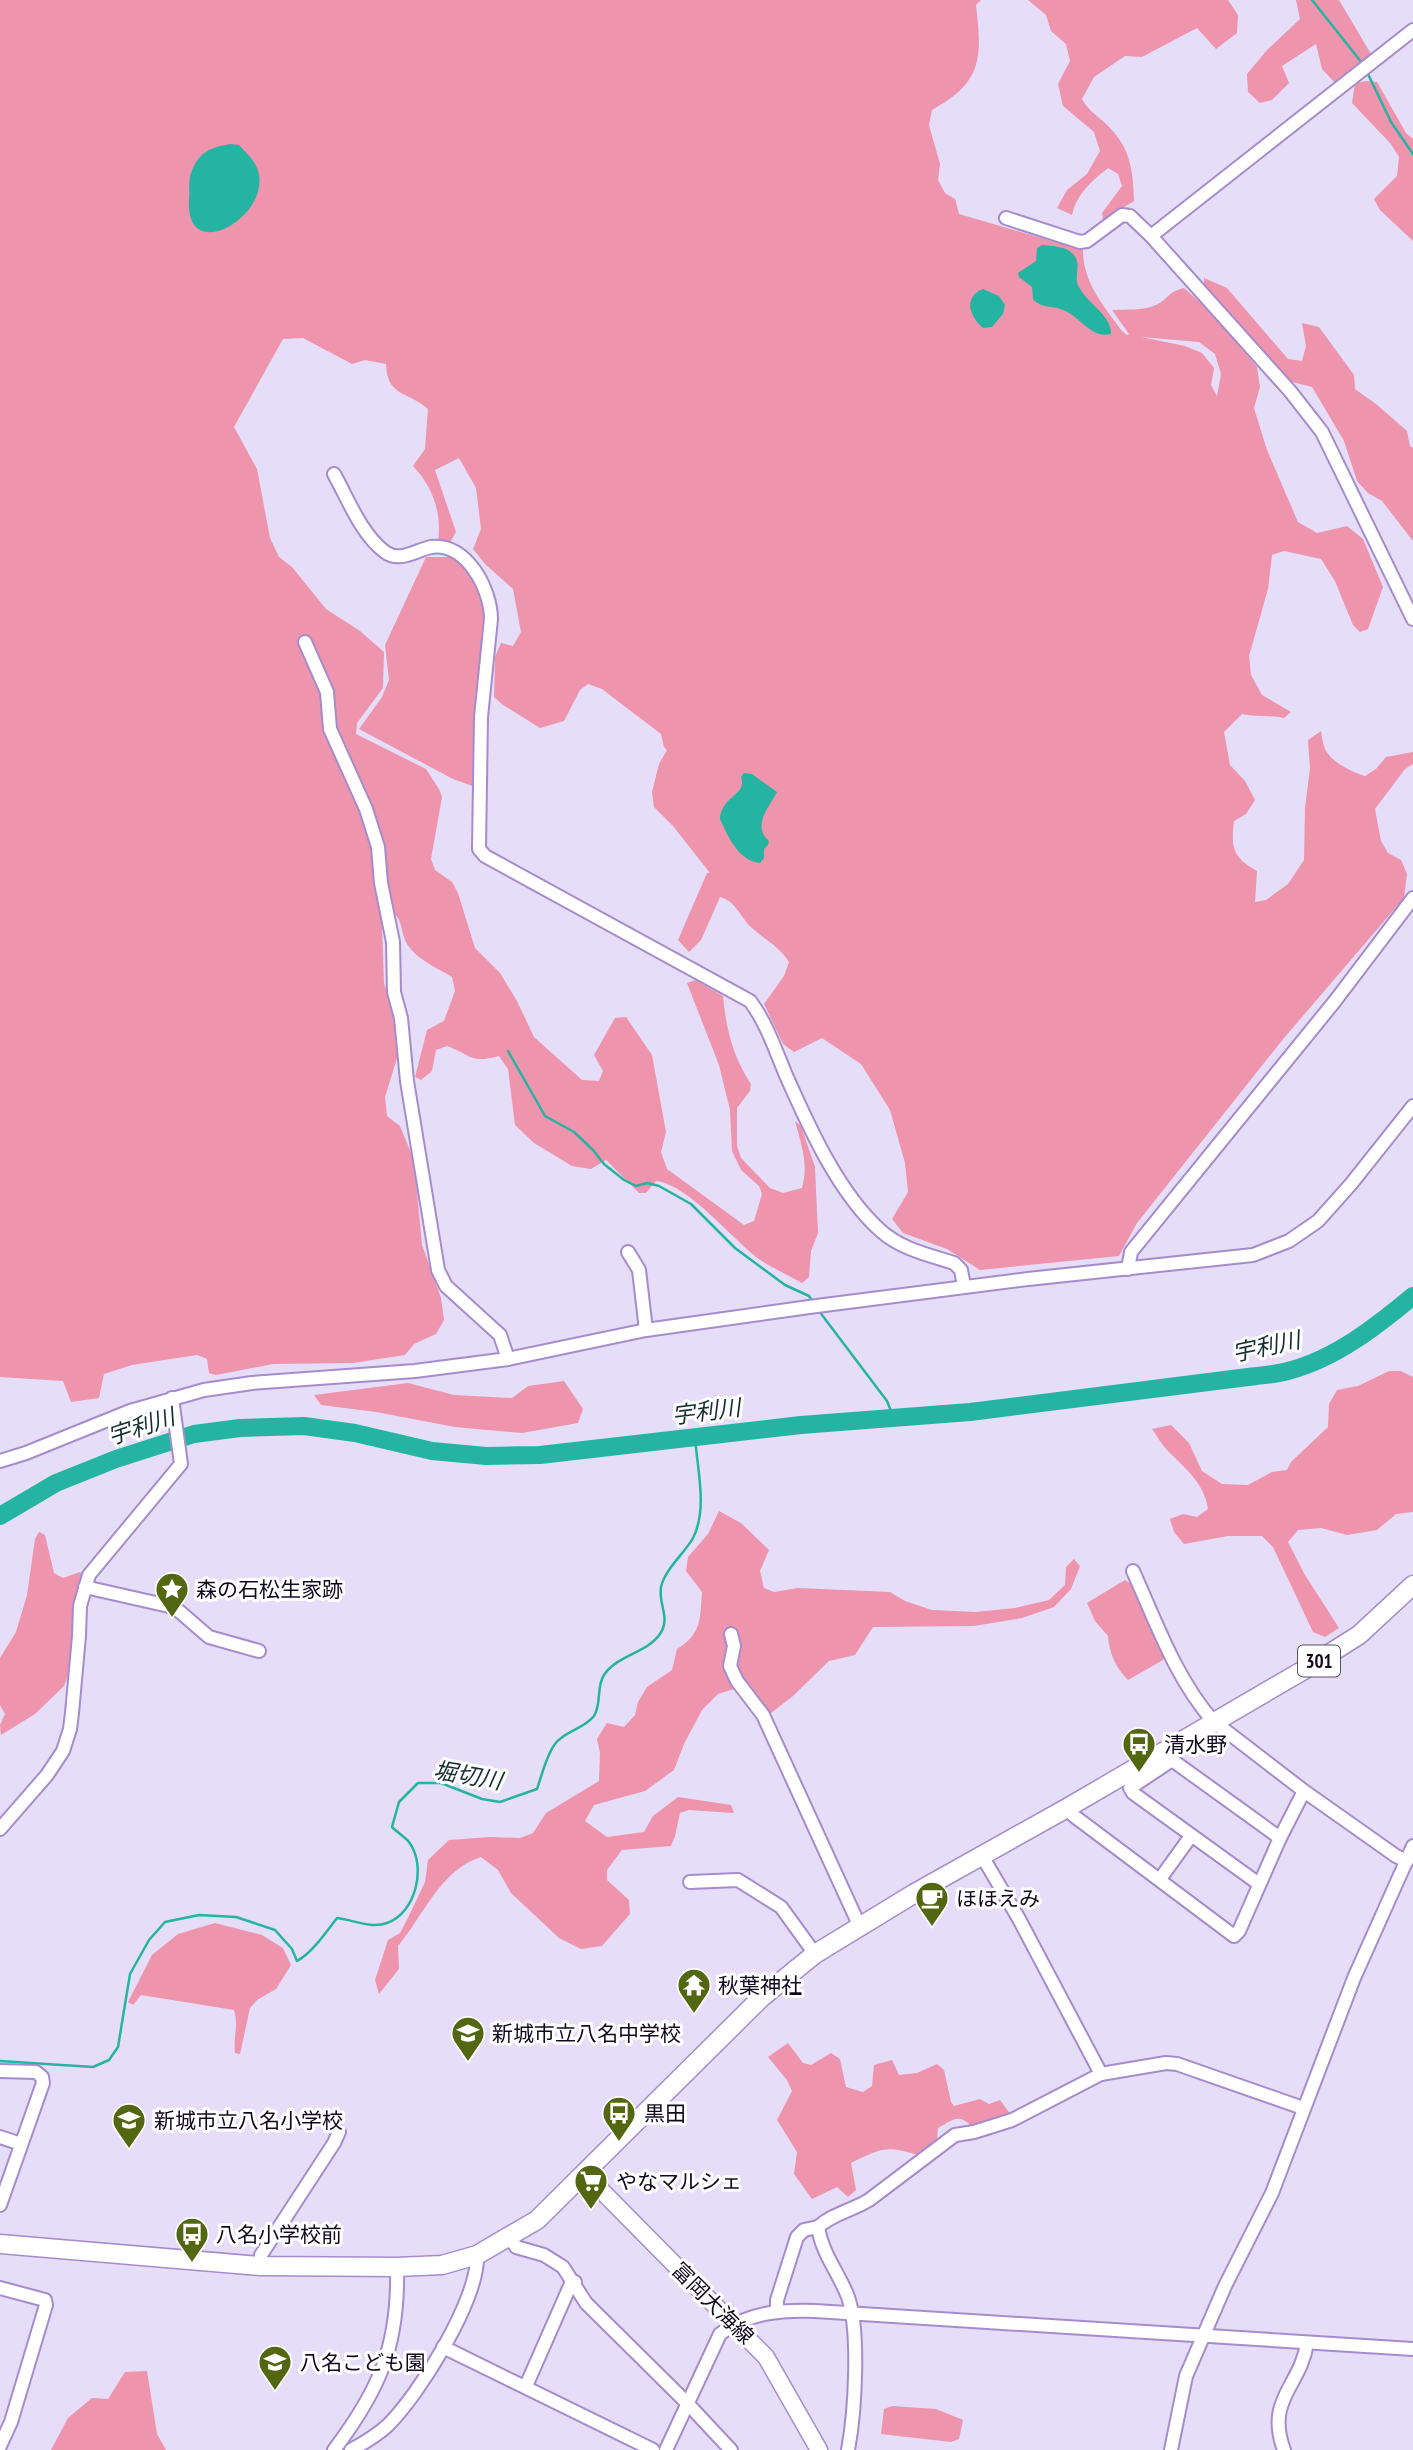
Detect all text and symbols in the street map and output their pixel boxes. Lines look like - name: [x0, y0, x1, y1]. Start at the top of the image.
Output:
- water label: 宇利川: [1229, 1324, 1306, 1367]
- water label: 宇利川: [670, 1392, 745, 1430]
- water label: 宇利川: [104, 1401, 181, 1450]
- place icon: 森の石松生家跡: [153, 1570, 191, 1619]
- place label: 森の石松生家跡: [196, 1576, 343, 1603]
- road number: 301: [1298, 1646, 1340, 1676]
- bus stop icon: 清水野: [1120, 1725, 1158, 1774]
- place label: 清水野: [1164, 1731, 1227, 1758]
- water label: 堀切川: [432, 1755, 507, 1796]
- cafe icon: ほほえみ: [913, 1879, 951, 1928]
- place label: ほほえみ: [956, 1885, 1040, 1912]
- temple icon: 秋葉神社: [675, 1966, 713, 2015]
- place label: 秋葉神社: [718, 1972, 802, 1999]
- school or university icon: 新城市立八名中学校: [449, 2014, 487, 2063]
- place label: 新城市立八名中学校: [492, 2020, 681, 2047]
- bus stop icon: 黒田: [600, 2094, 638, 2143]
- place label: 黒田: [644, 2100, 686, 2127]
- school or university icon: 新城市立八名小学校: [110, 2101, 148, 2150]
- place label: 新城市立八名小学校: [154, 2107, 343, 2134]
- supermarket icon: やなマルシェ: [572, 2162, 610, 2211]
- place label: やなマルシェ: [616, 2168, 742, 2195]
- bus stop icon: 八名小学校前: [173, 2215, 211, 2264]
- place label: 八名小学校前: [216, 2221, 342, 2248]
- street label: 富岡大海線: [666, 2256, 760, 2350]
- school or university icon: 八名こども園: [256, 2343, 294, 2392]
- place label: 八名こども園: [300, 2349, 426, 2376]

